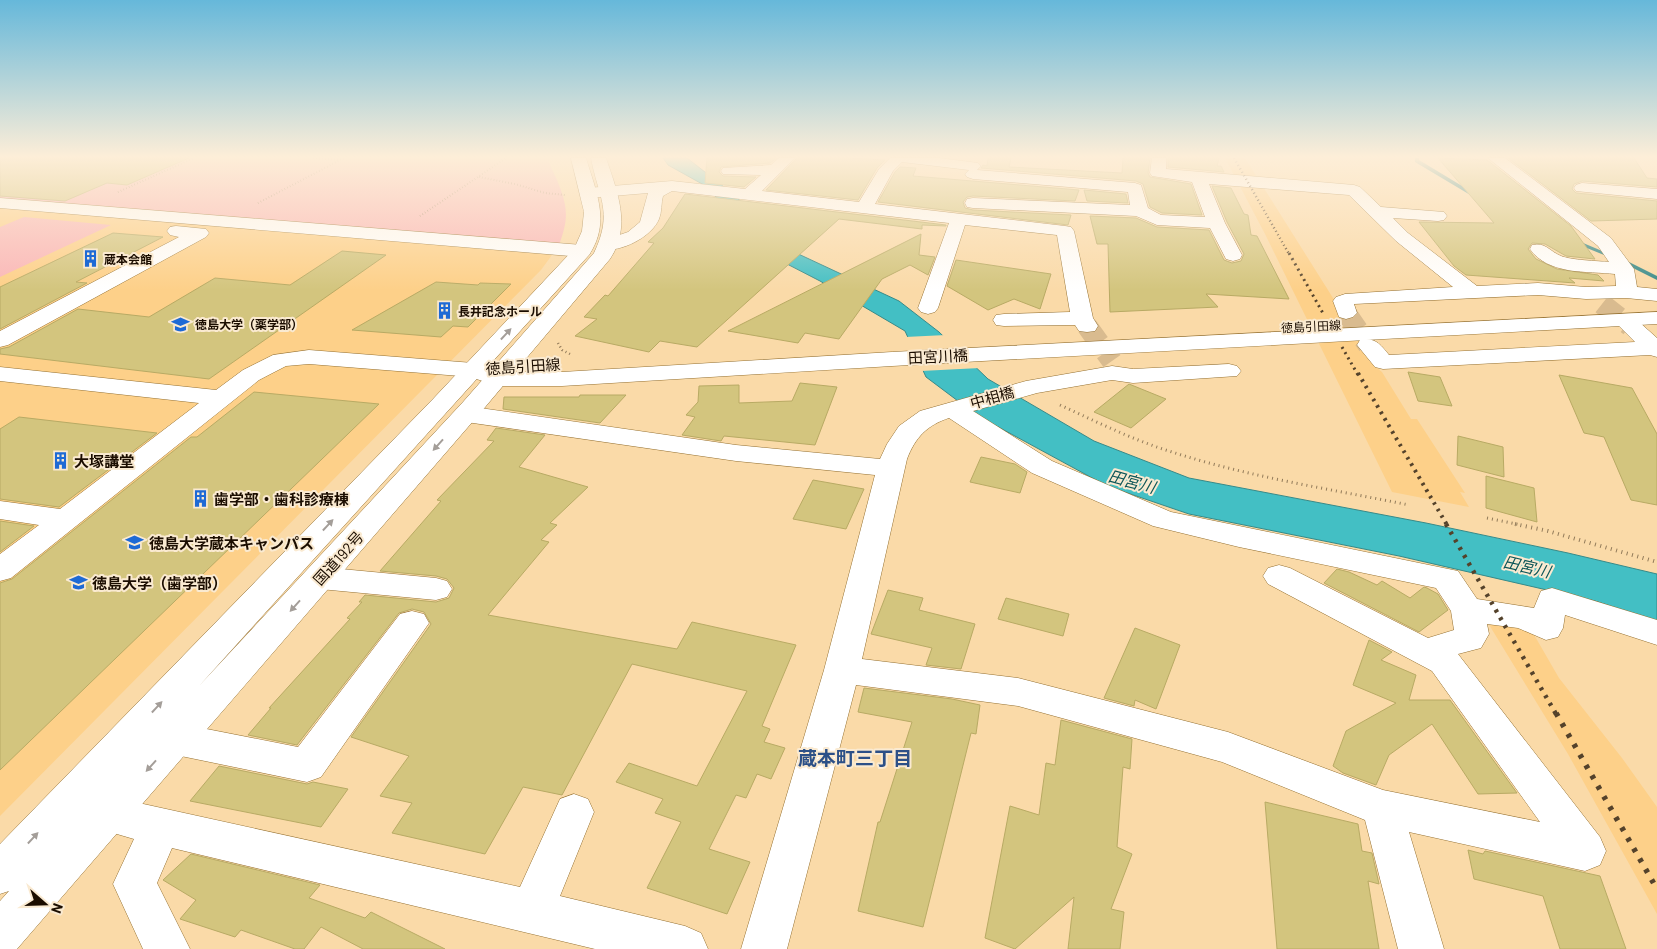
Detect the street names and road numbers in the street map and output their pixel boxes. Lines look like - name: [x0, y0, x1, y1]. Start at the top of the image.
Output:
- street label: 徳島引田線: [1281, 317, 1341, 335]
- street label: 田宮川橋: [908, 345, 968, 367]
- street label: 徳島引田線: [485, 354, 561, 378]
- street label: 中相橋: [968, 382, 1016, 412]
- street label: 国道192号: [309, 527, 367, 589]

